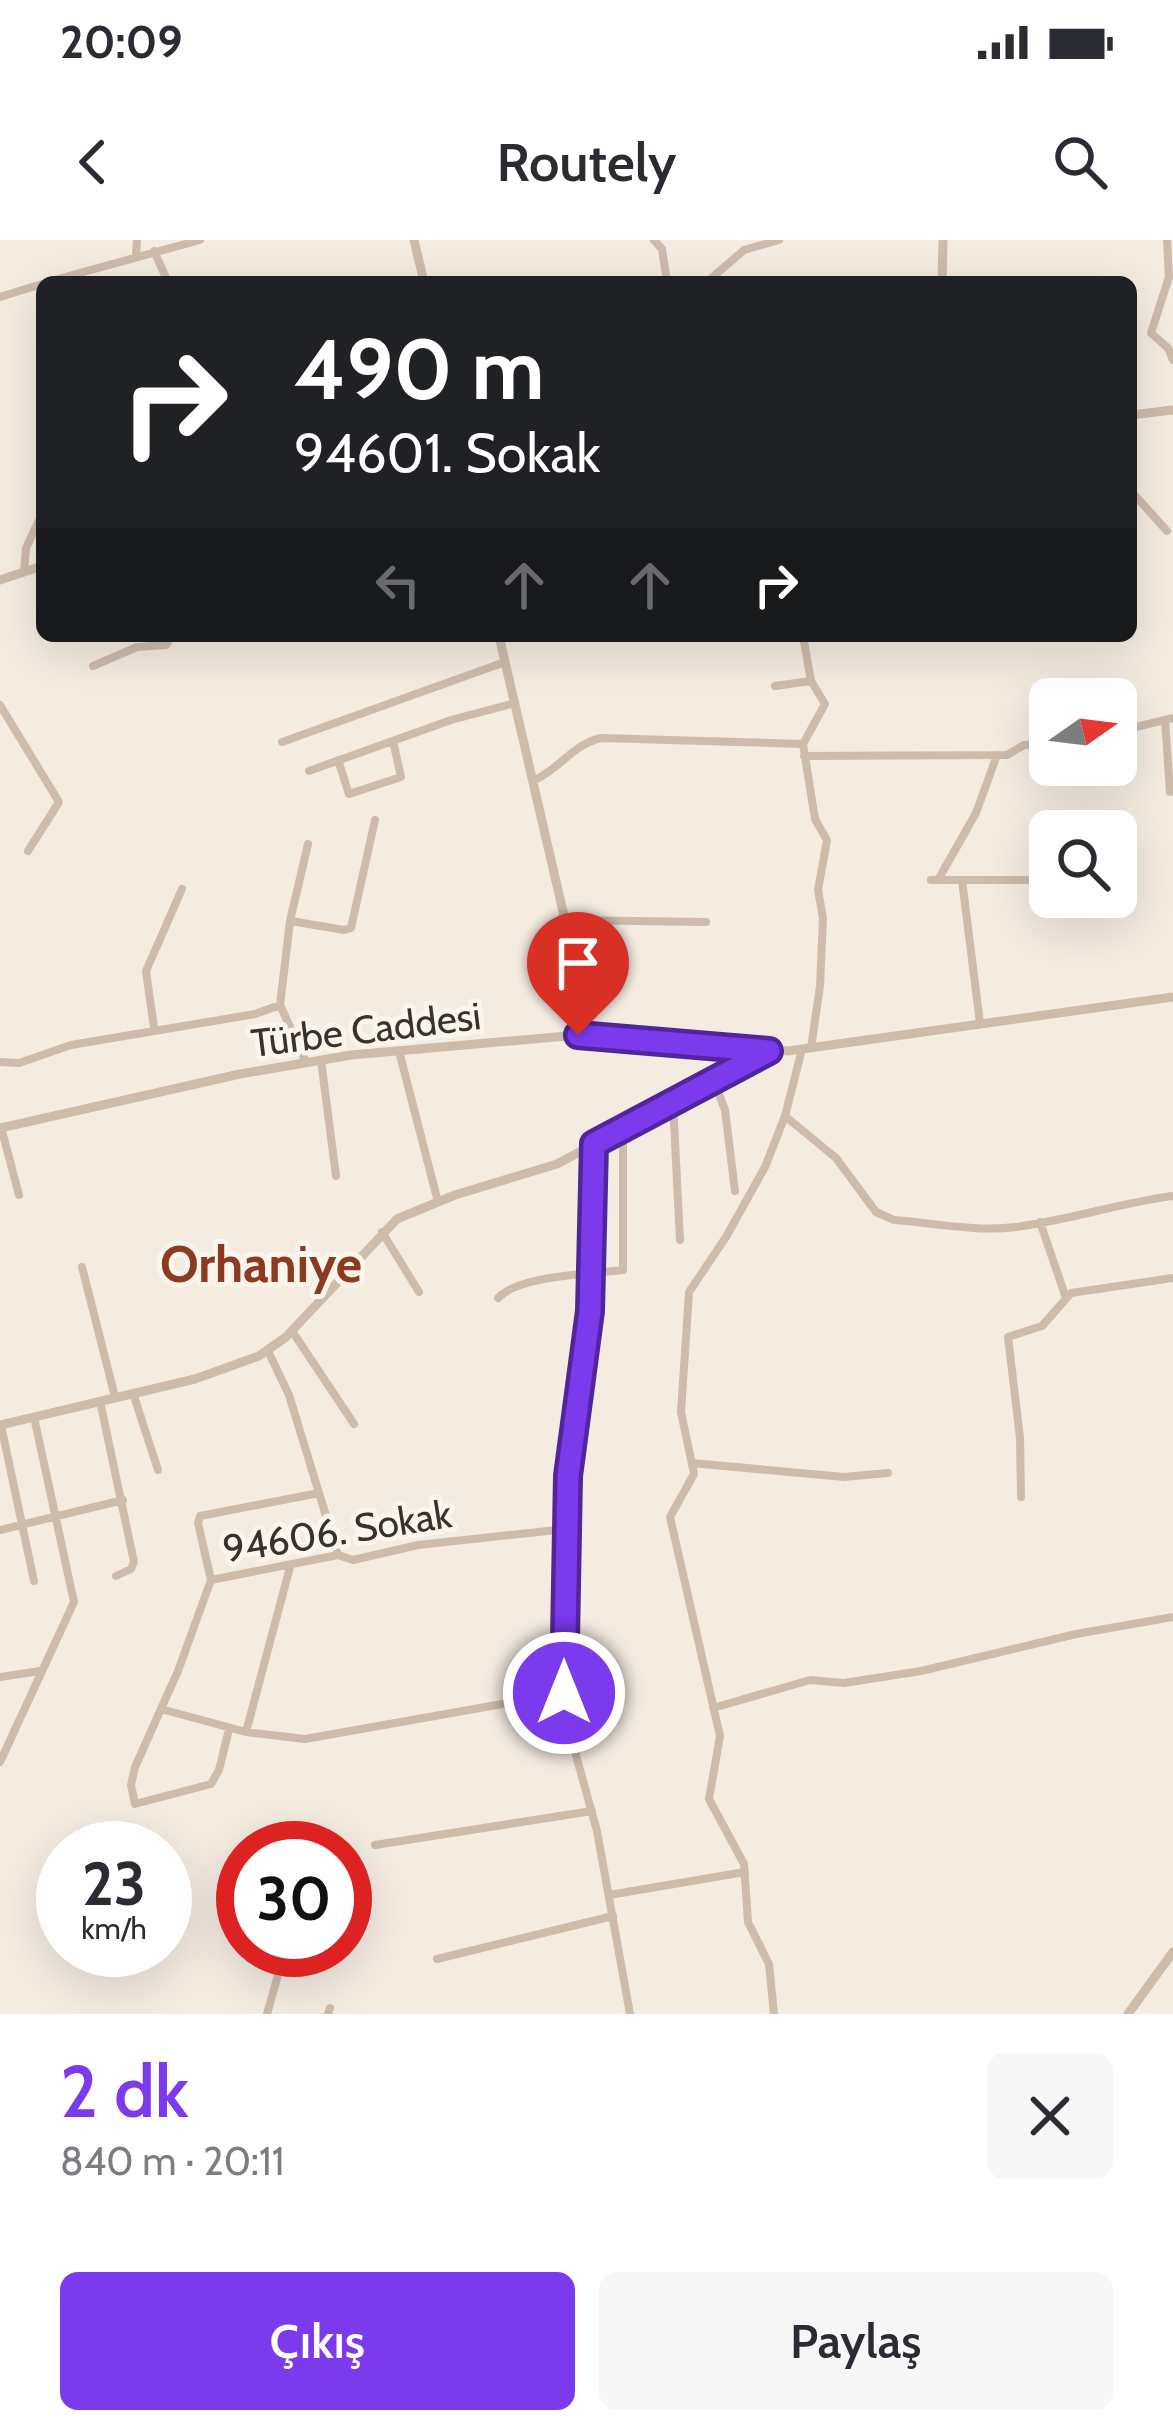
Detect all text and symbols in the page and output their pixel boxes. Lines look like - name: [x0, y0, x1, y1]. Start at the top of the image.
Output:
- text: 20:09: [60, 15, 183, 69]
- icon: back: [60, 129, 126, 195]
- text: Routely: [497, 129, 676, 195]
- icon: search: [1047, 129, 1113, 195]
- text: 490 m: [294, 318, 545, 420]
- icon: right: [96, 324, 252, 480]
- text: 94601. Sokak: [294, 420, 601, 486]
- icon: left: [365, 552, 431, 618]
- icon: ahead: [491, 552, 557, 618]
- icon: ahead: [617, 552, 683, 618]
- icon: right: [743, 552, 809, 618]
- north arrow: [1029, 678, 1137, 786]
- map controls: [1029, 678, 1137, 918]
- button: search: [1029, 810, 1137, 918]
- pin: [527, 912, 629, 1035]
- icon: arrive: [545, 930, 611, 996]
- street label: Türbe Caddesi: [248, 991, 484, 1067]
- district label: Orhaniye: [160, 1233, 362, 1295]
- street label: 94606. Sokak: [219, 1489, 455, 1573]
- position arrow: [501, 1630, 627, 1756]
- speed limit sign: 30: [216, 1821, 372, 1977]
- text: 23: [82, 1847, 146, 1920]
- text: km/h: [81, 1910, 147, 1947]
- text: 2 dk: [60, 2048, 189, 2135]
- button: close: [987, 2053, 1113, 2179]
- text: 840 m · 20:11: [60, 2137, 284, 2185]
- button: Çıkış: [60, 2272, 575, 2410]
- button: Paylaş: [599, 2272, 1113, 2410]

